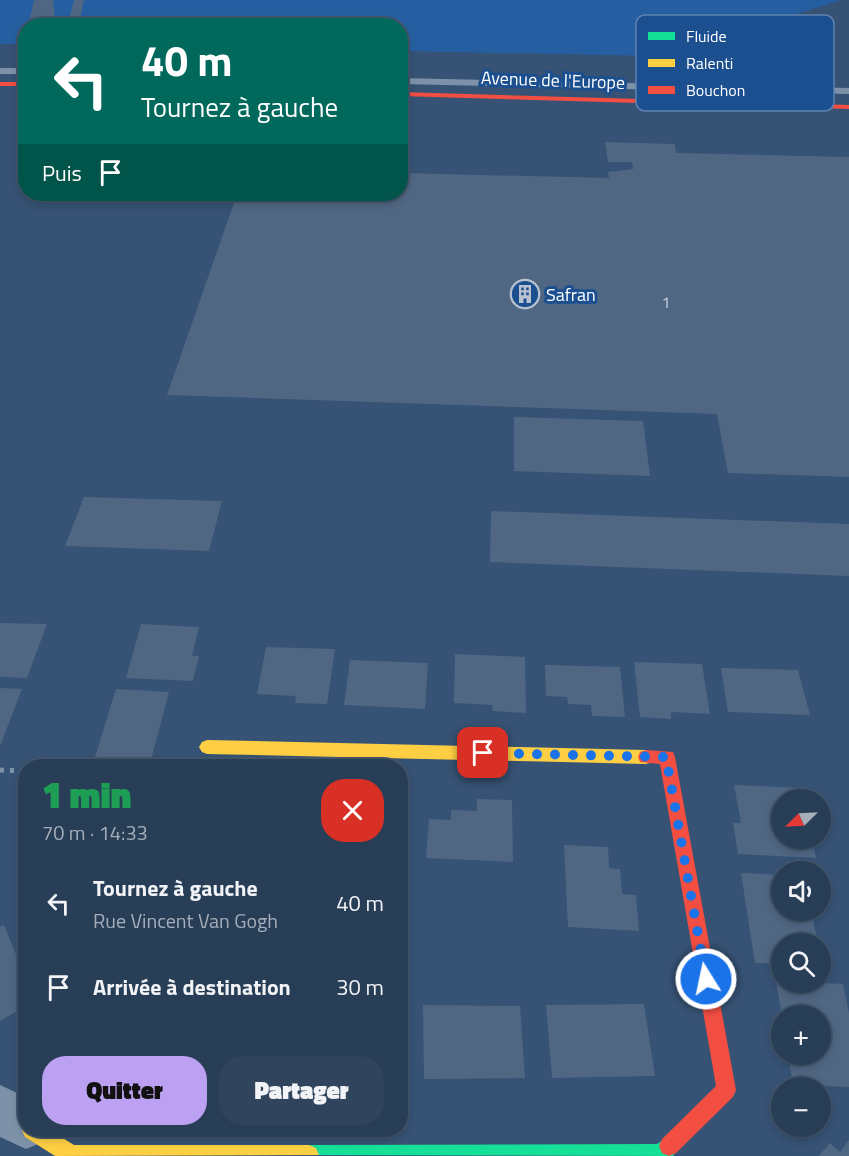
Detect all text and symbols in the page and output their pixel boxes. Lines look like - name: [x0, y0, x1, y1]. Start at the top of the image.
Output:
- legend: [636, 15, 834, 111]
- text: Fluide: [686, 24, 727, 48]
- text: 40 m: [141, 28, 233, 92]
- icon: left: [42, 42, 120, 120]
- text: Ralenti: [686, 51, 733, 75]
- street label: Avenue de l'Europe: [480, 64, 626, 96]
- text: Bouchon: [686, 78, 745, 102]
- text: Tournez à gauche: [141, 86, 338, 127]
- text: Puis: [42, 156, 82, 190]
- icon: arrive: [94, 156, 127, 189]
- building icon: Safran: [509, 278, 541, 310]
- place label: Safran: [546, 281, 596, 308]
- house number: 1: [662, 291, 670, 314]
- pin: [457, 727, 508, 778]
- icon: arrive: [466, 736, 499, 769]
- text: 1 min: [42, 767, 131, 822]
- button: close: [321, 779, 384, 842]
- north arrow: [771, 789, 831, 849]
- map controls: [771, 789, 831, 1137]
- text: 70 m · 14:33: [42, 817, 148, 848]
- button: sound: [771, 861, 831, 921]
- text: Tournez à gauche: [93, 871, 258, 905]
- text: 40 m: [336, 886, 384, 920]
- icon: left: [42, 887, 75, 920]
- text: Rue Vincent Van Gogh: [93, 905, 278, 936]
- button: search: [771, 933, 831, 993]
- position arrow: [674, 947, 738, 1011]
- text: Arrivée à destination: [93, 970, 291, 1004]
- text: 30 m: [336, 970, 384, 1004]
- icon: arrive: [42, 971, 75, 1004]
- button: +: [771, 1005, 831, 1065]
- button: Quitter: [42, 1056, 207, 1125]
- button: Partager: [219, 1056, 384, 1125]
- button: −: [771, 1077, 831, 1137]

